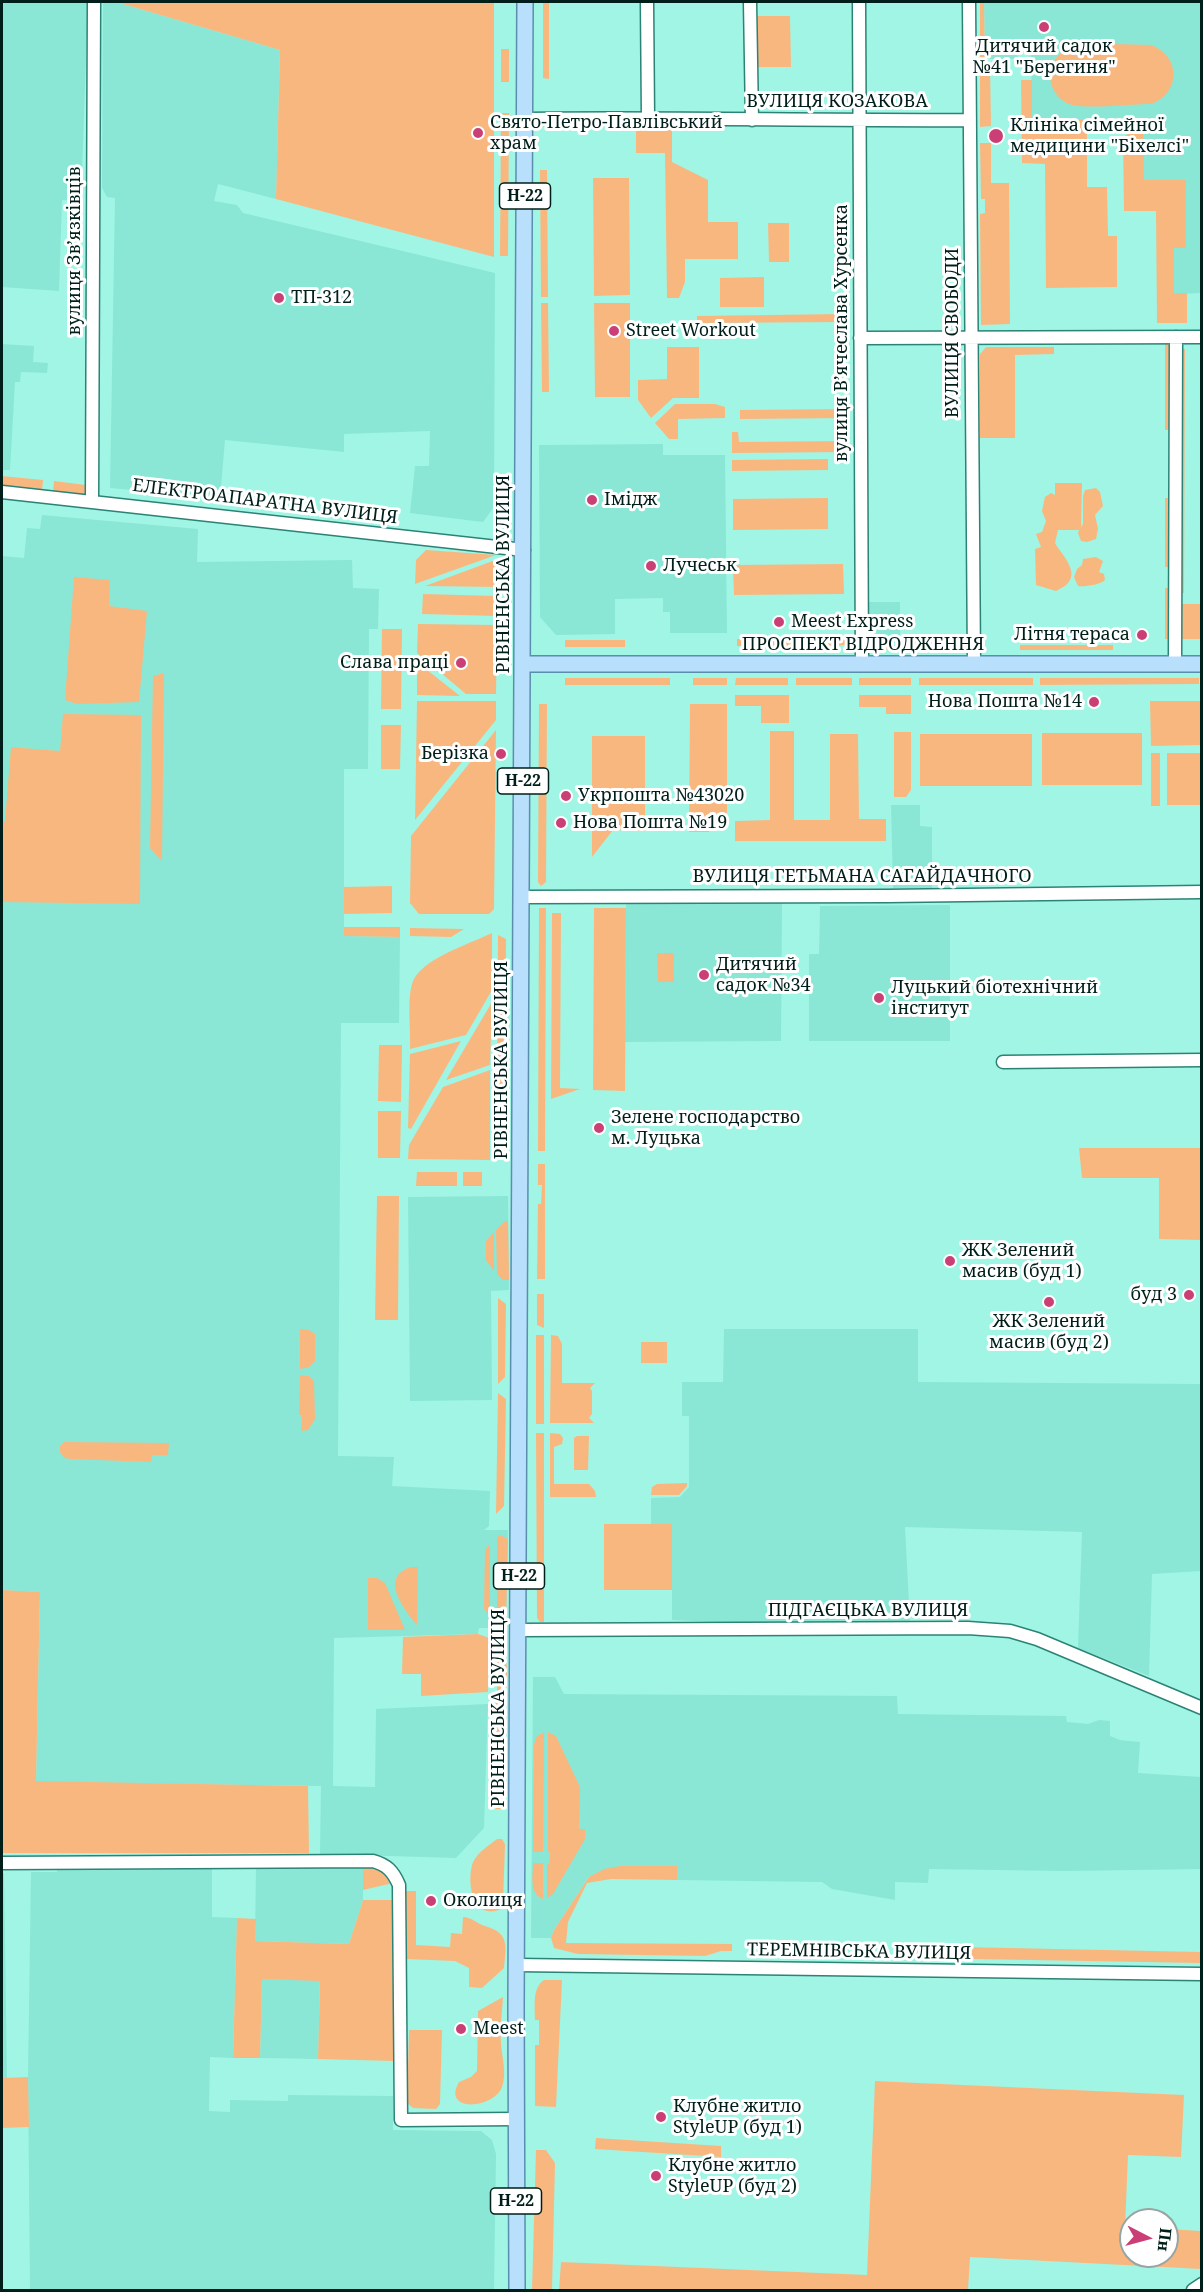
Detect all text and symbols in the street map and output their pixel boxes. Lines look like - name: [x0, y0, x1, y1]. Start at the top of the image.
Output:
- marker: Дитячий садок №41 "Берегиня": [1037, 20, 1051, 34]
- place label: Дитячий садок №41 "Берегиня": [972, 36, 1116, 78]
- street label: ВУЛИЦЯ КОЗАКОВА: [746, 91, 928, 113]
- place label: Свято-Петро-Павлівський храм: [490, 112, 723, 154]
- place label: Клініка сімейної медицини "Біхелсі": [1010, 115, 1189, 158]
- marker: Свято-Петро-Павлівський храм: [471, 126, 485, 140]
- marker: Клініка сімейної медицини "Біхелсі": [987, 127, 1005, 145]
- street label: вулиця Звʼязківців: [64, 166, 86, 336]
- road number: Н-22: [500, 183, 550, 209]
- street label: вулиця Вʼячеслава Хурсенка: [831, 204, 853, 462]
- street label: ВУЛИЦЯ СВОБОДИ: [942, 248, 964, 418]
- place label: ТП-312: [291, 287, 352, 309]
- marker: ТП-312: [272, 291, 286, 305]
- place label: Street Workout: [626, 320, 756, 342]
- marker: Street Workout: [607, 324, 621, 338]
- street label: ЕЛЕКТРОАПАРАТНА ВУЛИЦЯ: [131, 475, 399, 529]
- street label: РІВНЕНСЬКА ВУЛИЦЯ: [493, 475, 515, 673]
- place label: Імідж: [604, 489, 657, 511]
- marker: Імідж: [585, 493, 599, 507]
- place label: Лучеськ: [663, 555, 737, 577]
- marker: Лучеськ: [644, 559, 658, 573]
- place label: Meest Express: [791, 611, 913, 633]
- marker: Meest Express: [772, 615, 786, 629]
- place label: Літня тераса: [1014, 624, 1130, 646]
- marker: Літня тераса: [1135, 628, 1149, 642]
- street label: ПРОСПЕКТ ВІДРОДЖЕННЯ: [742, 634, 984, 656]
- place label: Слава праці: [340, 652, 449, 674]
- marker: Слава праці: [454, 656, 468, 670]
- place label: Нова Пошта №14: [928, 691, 1082, 713]
- marker: Нова Пошта №14: [1087, 695, 1101, 709]
- place label: Берізка: [421, 743, 489, 765]
- marker: Берізка: [494, 747, 508, 761]
- road number: Н-22: [498, 768, 548, 794]
- place label: Укрпошта №43020: [578, 785, 744, 807]
- marker: Укрпошта №43020: [559, 789, 573, 803]
- place label: Нова Пошта №19: [573, 812, 727, 834]
- marker: Нова Пошта №19: [554, 816, 568, 830]
- street label: ВУЛИЦЯ ГЕТЬМАНА САГАЙДАЧНОГО: [692, 866, 1032, 888]
- place label: Дитячий садок №34: [716, 954, 811, 996]
- street label: РІВНЕНСЬКА ВУЛИЦЯ: [491, 961, 513, 1159]
- marker: Дитячий садок №34: [697, 968, 711, 982]
- place label: Луцький біотехнічний інститут: [891, 977, 1098, 1020]
- marker: Луцький біотехнічний інститут: [872, 991, 886, 1005]
- place label: Зелене господарство м. Луцька: [611, 1107, 800, 1150]
- marker: Зелене господарство м. Луцька: [592, 1121, 606, 1135]
- place label: ЖК Зелений масив (буд 1): [962, 1240, 1082, 1282]
- marker: ЖК Зелений масив (буд 1): [943, 1254, 957, 1268]
- place label: буд 3: [1130, 1284, 1177, 1306]
- marker: буд 3: [1182, 1288, 1196, 1302]
- marker: ЖК Зелений масив (буд 2): [1042, 1295, 1056, 1309]
- place label: ЖК Зелений масив (буд 2): [989, 1311, 1109, 1354]
- road number: Н-22: [494, 1563, 544, 1589]
- street label: ПІДГАЄЦЬКА ВУЛИЦЯ: [768, 1600, 968, 1622]
- street label: РІВНЕНСЬКА ВУЛИЦЯ: [488, 1609, 510, 1807]
- place label: Околиця: [443, 1890, 523, 1912]
- marker: Околиця: [424, 1894, 438, 1908]
- street label: ТЕРЕМНІВСЬКА ВУЛИЦЯ: [747, 1939, 971, 1965]
- place label: Meest: [473, 2018, 524, 2040]
- marker: Meest: [454, 2022, 468, 2036]
- place label: Клубне житло StyleUP (буд 1): [673, 2096, 802, 2138]
- marker: Клубне житло StyleUP (буд 1): [654, 2110, 668, 2124]
- place label: Клубне житло StyleUP (буд 2): [668, 2155, 797, 2198]
- marker: Клубне житло StyleUP (буд 2): [649, 2169, 663, 2183]
- road number: Н-22: [490, 2188, 542, 2214]
- north arrow: [1119, 2208, 1179, 2268]
- text: Пн: [1153, 2227, 1177, 2253]

